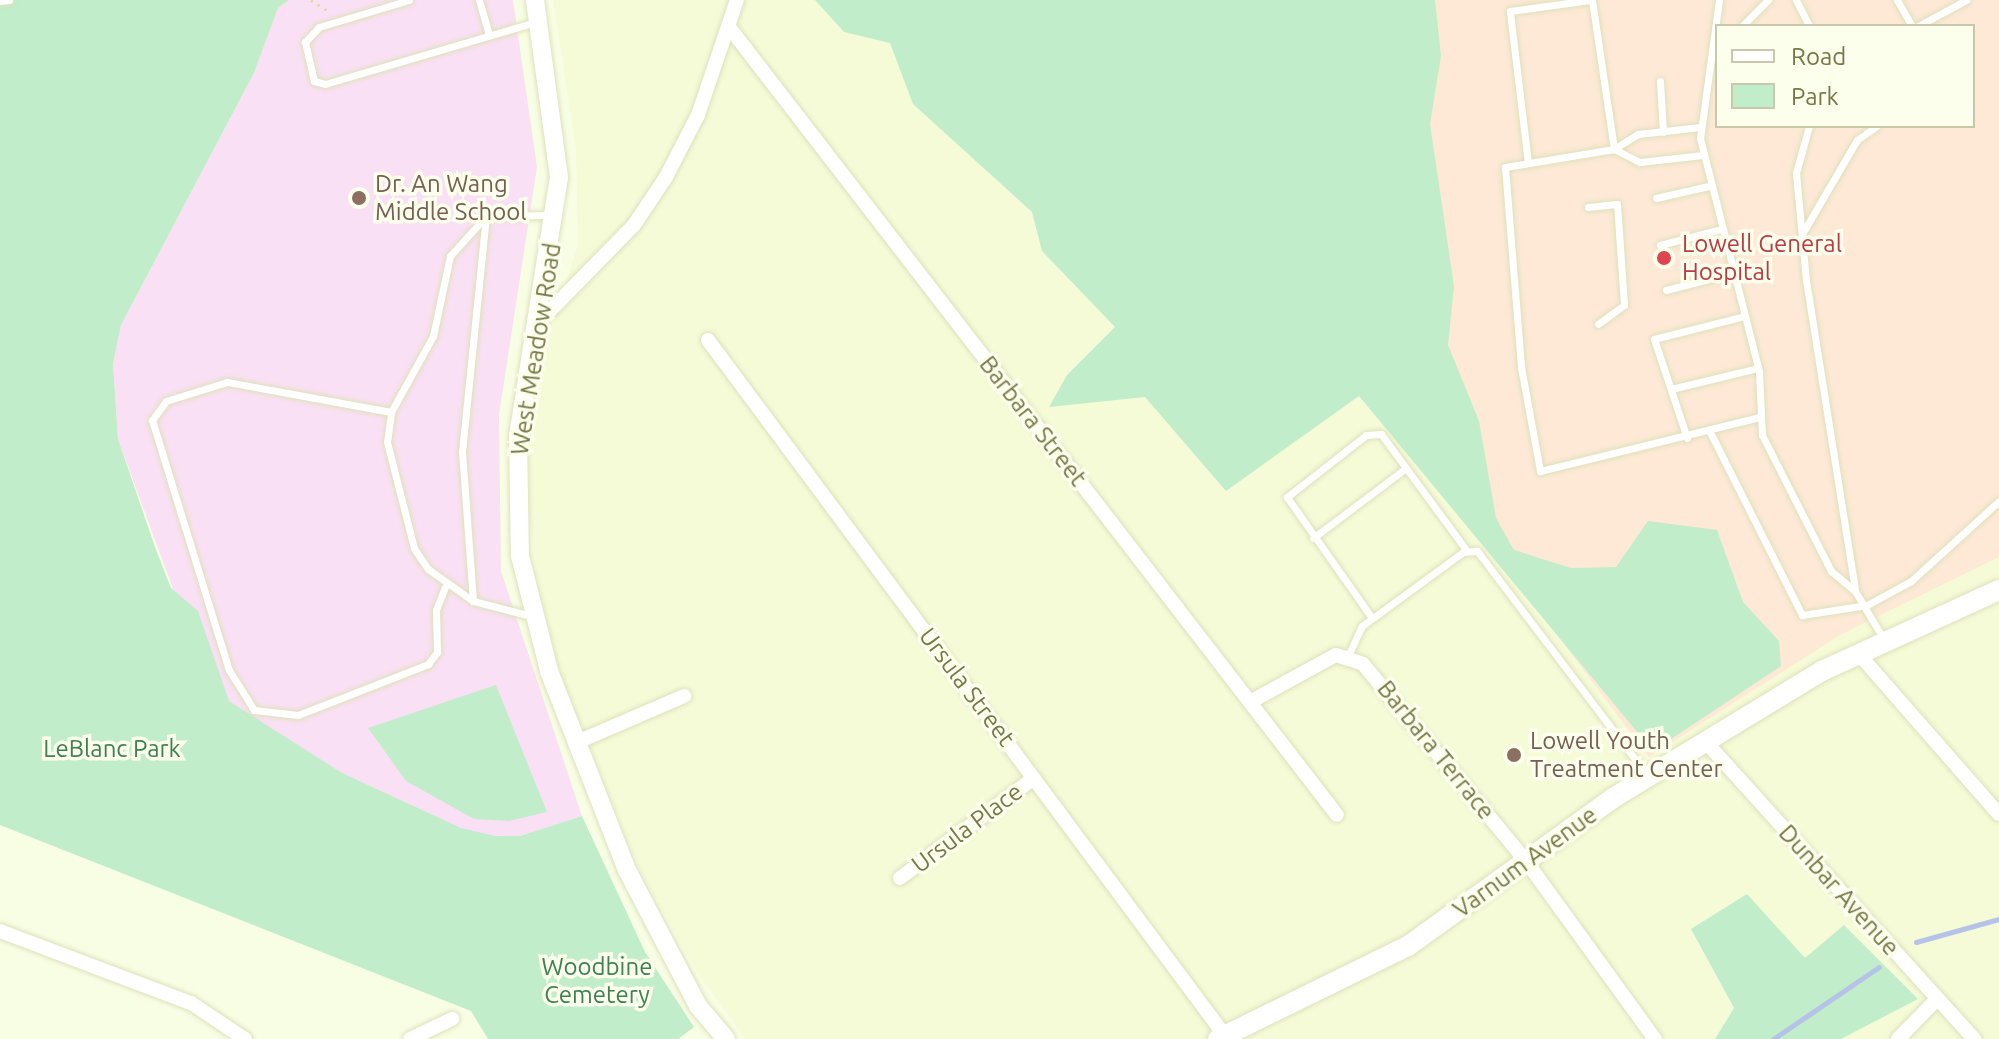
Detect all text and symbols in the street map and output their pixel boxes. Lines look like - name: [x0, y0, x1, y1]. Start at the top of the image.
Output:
- legend: [1715, 24, 1975, 128]
- text: Road: [1791, 43, 1846, 70]
- text: Park: [1791, 83, 1839, 110]
- place label: Dr. An Wang Middle School: [375, 170, 527, 226]
- marker: Dr. An Wang Middle School: [350, 189, 368, 207]
- place label: Lowell General Hospital: [1682, 230, 1842, 286]
- street label: West Meadow Road: [505, 241, 567, 457]
- marker: Lowell General Hospital: [1653, 247, 1675, 269]
- street label: Barbara Street: [973, 350, 1093, 492]
- street label: Ursula Street: [913, 622, 1021, 752]
- street label: Barbara Terrace: [1371, 675, 1501, 825]
- place label: Lowell Youth Treatment Center: [1530, 727, 1723, 783]
- park label: LeBlanc Park: [43, 735, 181, 763]
- marker: Lowell Youth Treatment Center: [1505, 746, 1523, 764]
- street label: Ursula Place: [906, 777, 1028, 879]
- street label: Varnum Avenue: [1447, 800, 1603, 924]
- street label: Dunbar Avenue: [1773, 819, 1905, 961]
- park label: Woodbine Cemetery: [542, 953, 652, 1009]

